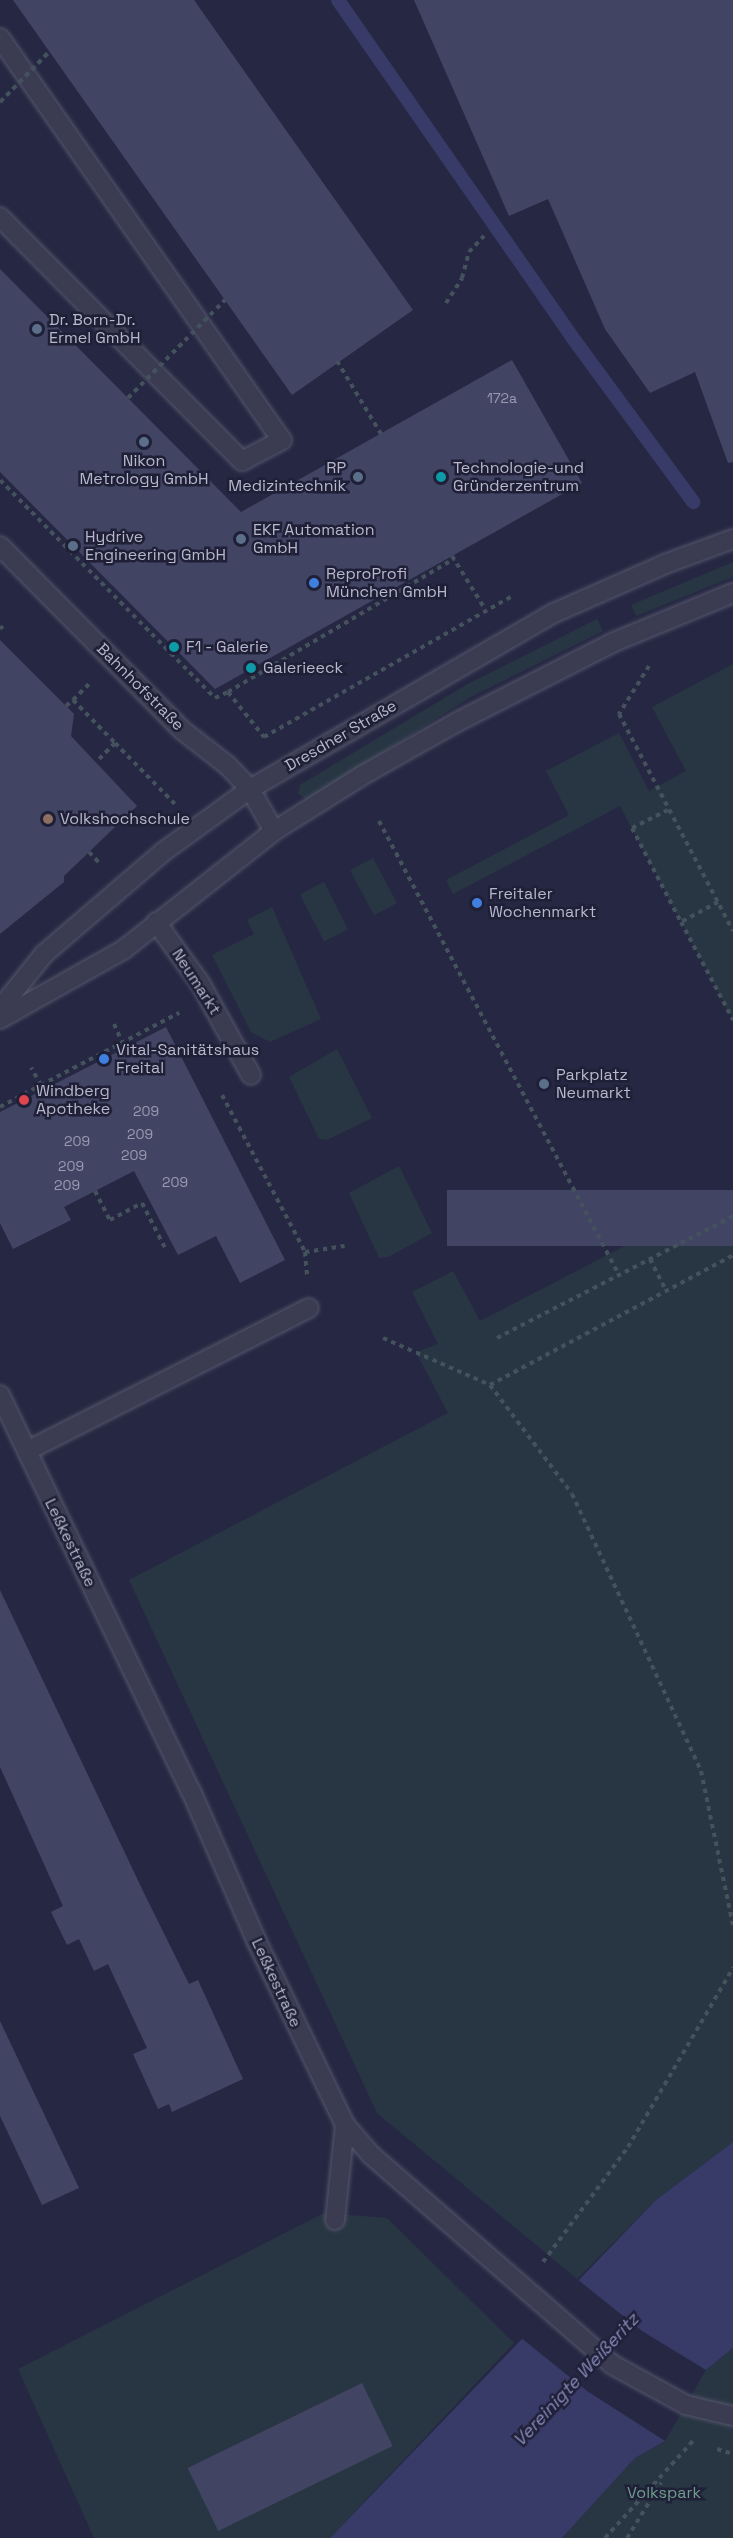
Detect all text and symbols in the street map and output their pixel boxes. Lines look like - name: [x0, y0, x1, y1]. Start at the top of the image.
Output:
- place label: Dr. Born-Dr. Ermel GmbH: [49, 310, 140, 348]
- marker: Dr. Born-Dr. Ermel GmbH: [30, 322, 44, 336]
- house number: 172a: [487, 390, 517, 406]
- marker: Nikon Metrology GmbH: [137, 435, 151, 449]
- place label: Nikon Metrology GmbH: [79, 451, 209, 489]
- place label: RP Medizintechnik: [228, 458, 346, 496]
- place label: Technologie-und Gründerzentrum: [453, 458, 584, 496]
- marker: RP Medizintechnik: [351, 470, 365, 484]
- marker: Technologie-und Gründerzentrum: [434, 470, 448, 484]
- place label: EKF Automation GmbH: [253, 520, 375, 558]
- place label: Hydrive Engineering GmbH: [85, 527, 226, 565]
- marker: EKF Automation GmbH: [234, 532, 248, 546]
- marker: Hydrive Engineering GmbH: [66, 539, 80, 553]
- place label: ReproProfi München GmbH: [326, 564, 447, 602]
- marker: ReproProfi München GmbH: [307, 576, 321, 590]
- place label: F1 - Galerie: [186, 637, 269, 657]
- street label: Bahnhofstraße: [92, 639, 188, 735]
- marker: F1 - Galerie: [167, 640, 181, 654]
- place label: Galerieeck: [263, 658, 343, 678]
- marker: Galerieeck: [244, 661, 258, 675]
- street label: Dresdner Straße: [282, 696, 400, 776]
- place label: Volkshochschule: [60, 809, 190, 829]
- marker: Volkshochschule: [41, 812, 55, 826]
- place label: Freitaler Wochenmarkt: [489, 884, 596, 922]
- marker: Freitaler Wochenmarkt: [470, 896, 484, 910]
- street label: Neumarkt: [168, 945, 224, 1019]
- place label: Vital-Sanitätshaus Freital: [116, 1040, 259, 1078]
- marker: Vital-Sanitätshaus Freital: [97, 1052, 111, 1066]
- place label: Parkplatz Neumarkt: [556, 1065, 631, 1103]
- marker: Parkplatz Neumarkt: [537, 1077, 551, 1091]
- place label: Windberg Apotheke: [36, 1081, 110, 1119]
- marker: Windberg Apotheke: [17, 1093, 31, 1107]
- house number: 209: [133, 1103, 159, 1119]
- house number: 209: [127, 1126, 153, 1142]
- house number: 209: [64, 1133, 90, 1149]
- house number: 209: [121, 1147, 147, 1163]
- house number: 209: [58, 1158, 84, 1174]
- house number: 209: [162, 1174, 188, 1190]
- house number: 209: [54, 1177, 80, 1193]
- street label: Leßkestraße: [40, 1496, 100, 1590]
- street label: Leßkestraße: [247, 1935, 305, 2031]
- water label: Vereinigte Weißeritz: [509, 2309, 643, 2451]
- park label: Volkspark: [627, 2483, 701, 2503]

